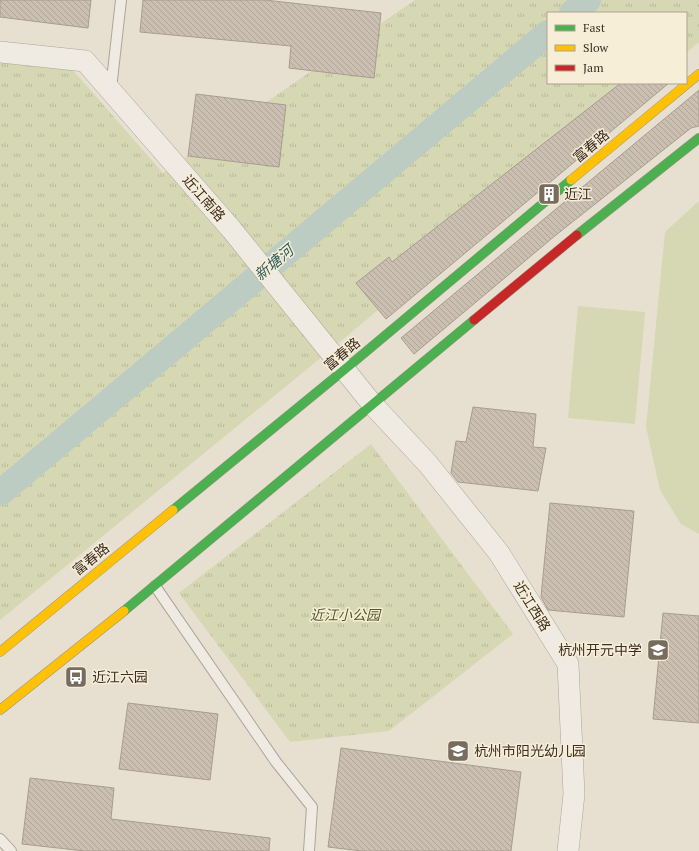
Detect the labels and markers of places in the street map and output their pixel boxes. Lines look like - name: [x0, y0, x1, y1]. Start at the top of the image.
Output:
- building icon: 近江: [536, 181, 562, 207]
- place label: 近江: [564, 184, 592, 203]
- school or university icon: 杭州开元中学: [645, 637, 671, 663]
- place label: 杭州开元中学: [558, 640, 642, 659]
- bus stop icon: 近江六园: [63, 664, 89, 690]
- place label: 近江六园: [92, 667, 148, 686]
- school or university icon: 杭州市阳光幼儿园: [445, 738, 471, 764]
- place label: 杭州市阳光幼儿园: [474, 741, 586, 760]

